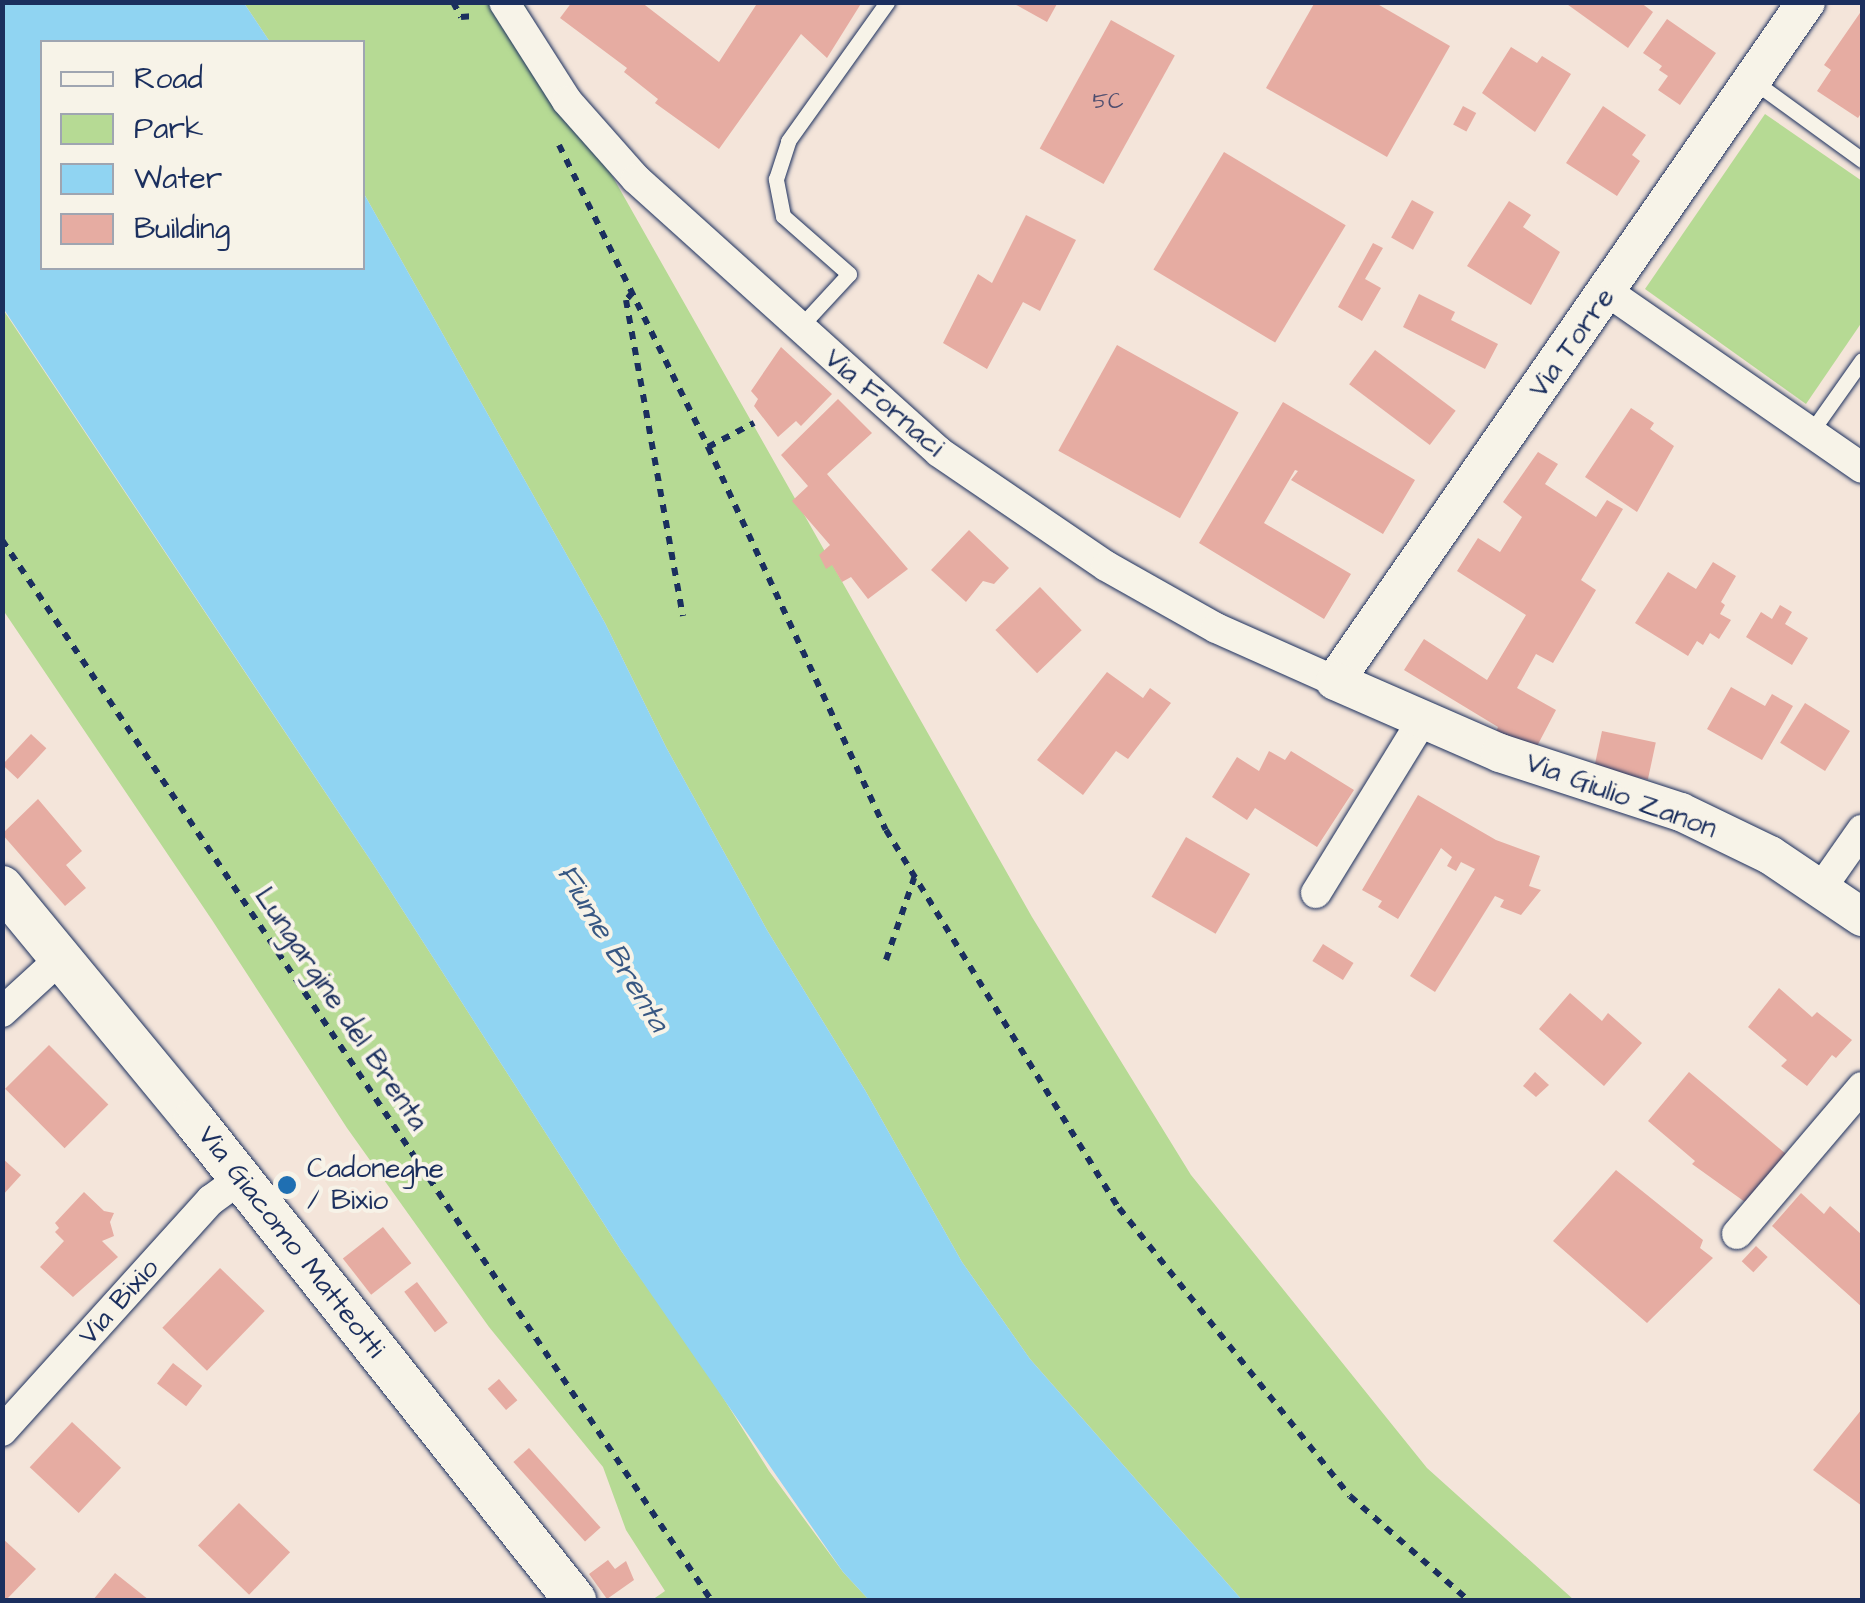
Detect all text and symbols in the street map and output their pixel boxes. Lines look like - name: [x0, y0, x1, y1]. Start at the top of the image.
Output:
- legend: [40, 40, 365, 270]
- text: Road: [134, 58, 203, 100]
- house number: 5C: [1092, 89, 1124, 115]
- text: Park: [134, 108, 203, 150]
- text: Water: [134, 158, 222, 200]
- text: Building: [134, 208, 230, 250]
- street label: Via Torre: [1522, 282, 1622, 404]
- street label: Via Fornaci: [817, 342, 951, 464]
- street label: Via Giulio Zanon: [1521, 746, 1721, 846]
- water label: Fiume Brenta: [549, 858, 677, 1038]
- street label: Lungargine del Brenta: [247, 881, 435, 1137]
- street label: Via Giacomo Matteotti: [190, 1119, 392, 1365]
- place label: Cadoneghe / Bixio: [307, 1152, 444, 1218]
- marker: Cadoneghe / Bixio: [276, 1174, 298, 1196]
- street label: Via Bixio: [72, 1252, 166, 1352]

